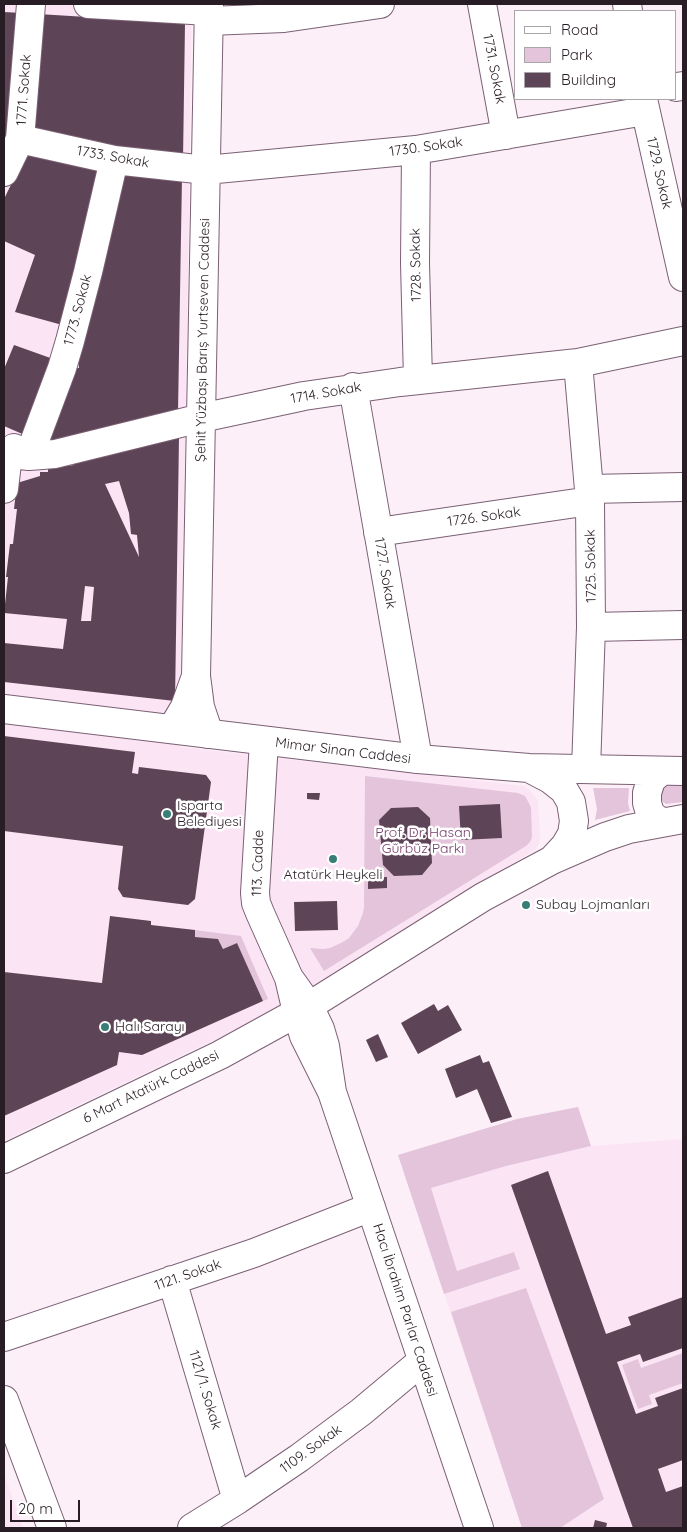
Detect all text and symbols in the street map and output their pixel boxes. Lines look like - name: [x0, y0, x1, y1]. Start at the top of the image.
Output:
- legend: [514, 10, 677, 100]
- text: Road: [561, 20, 598, 39]
- street label: 1731. Sokak: [479, 33, 509, 105]
- text: Park: [561, 45, 593, 64]
- street label: 1771. Sokak: [13, 54, 35, 126]
- text: Building: [561, 70, 616, 89]
- street label: 1730. Sokak: [388, 134, 464, 160]
- street label: 1729. Sokak: [643, 135, 675, 211]
- street label: 1733. Sokak: [76, 142, 150, 172]
- street label: Şehit Yüzbaşı Barış Yurtseven Caddesi: [192, 218, 214, 462]
- street label: 1728. Sokak: [407, 228, 425, 302]
- street label: 1773. Sokak: [60, 273, 96, 347]
- street label: 1714. Sokak: [289, 379, 363, 407]
- street label: 1726. Sokak: [446, 504, 522, 530]
- street label: 1725. Sokak: [582, 529, 600, 603]
- street label: 1727. Sokak: [370, 536, 400, 610]
- street label: Mimar Sinan Caddesi: [274, 734, 412, 768]
- place label: Isparta Belediyesi: [177, 798, 242, 830]
- marker: Isparta Belediyesi: [161, 808, 173, 820]
- park label: Prof. Dr. Hasan Gürbüz Parkı: [375, 825, 471, 858]
- street label: 113. Cadde: [248, 829, 268, 897]
- marker: Atatürk Heykeli: [327, 853, 339, 865]
- place label: Atatürk Heykeli: [284, 867, 382, 883]
- place label: Subay Lojmanları: [536, 897, 650, 913]
- marker: Subay Lojmanları: [520, 899, 532, 911]
- place label: Halı Sarayı: [115, 1019, 185, 1035]
- marker: Halı Sarayı: [99, 1021, 111, 1033]
- street label: 6 Mart Atatürk Caddesi: [80, 1047, 222, 1127]
- street label: Hacı İbrahim Parlar Caddesi: [369, 1221, 441, 1399]
- street label: 1121. Sokak: [152, 1256, 224, 1294]
- street label: 1121/1. Sokak: [185, 1348, 225, 1432]
- street label: 1109. Sokak: [277, 1421, 345, 1477]
- scale bar: [12, 1490, 82, 1522]
- text: 20 m: [18, 1499, 53, 1518]

